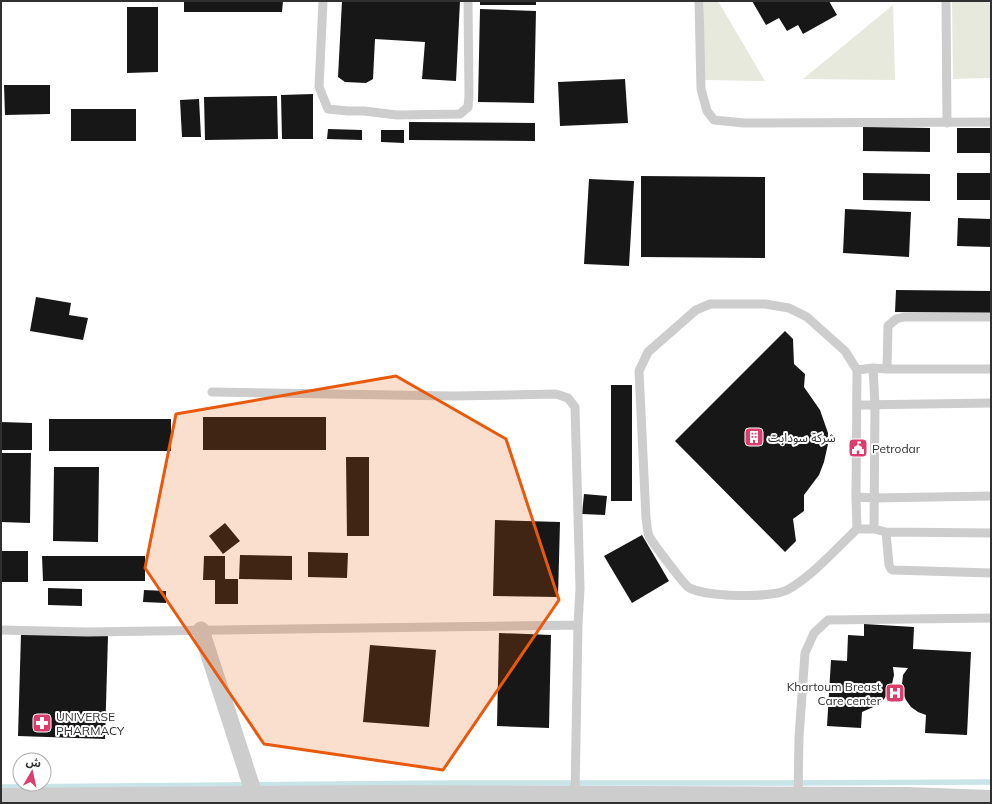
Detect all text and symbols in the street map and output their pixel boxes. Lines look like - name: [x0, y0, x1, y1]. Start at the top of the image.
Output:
- building icon: شركة سودابت: [743, 426, 765, 448]
- place label: شركة سودابت: [768, 430, 836, 445]
- public building icon: Petrodar: [847, 437, 869, 459]
- place label: Petrodar: [872, 441, 921, 456]
- place label: Khartoum Breast Care center: [787, 679, 882, 708]
- hospital icon: Khartoum Breast Care center: [884, 682, 906, 704]
- place label: UNIVERSE PHARMACY: [56, 709, 125, 738]
- pharmacy icon: UNIVERSE PHARMACY: [31, 712, 53, 734]
- north arrow: [12, 752, 52, 792]
- text: ش: [25, 754, 42, 770]

